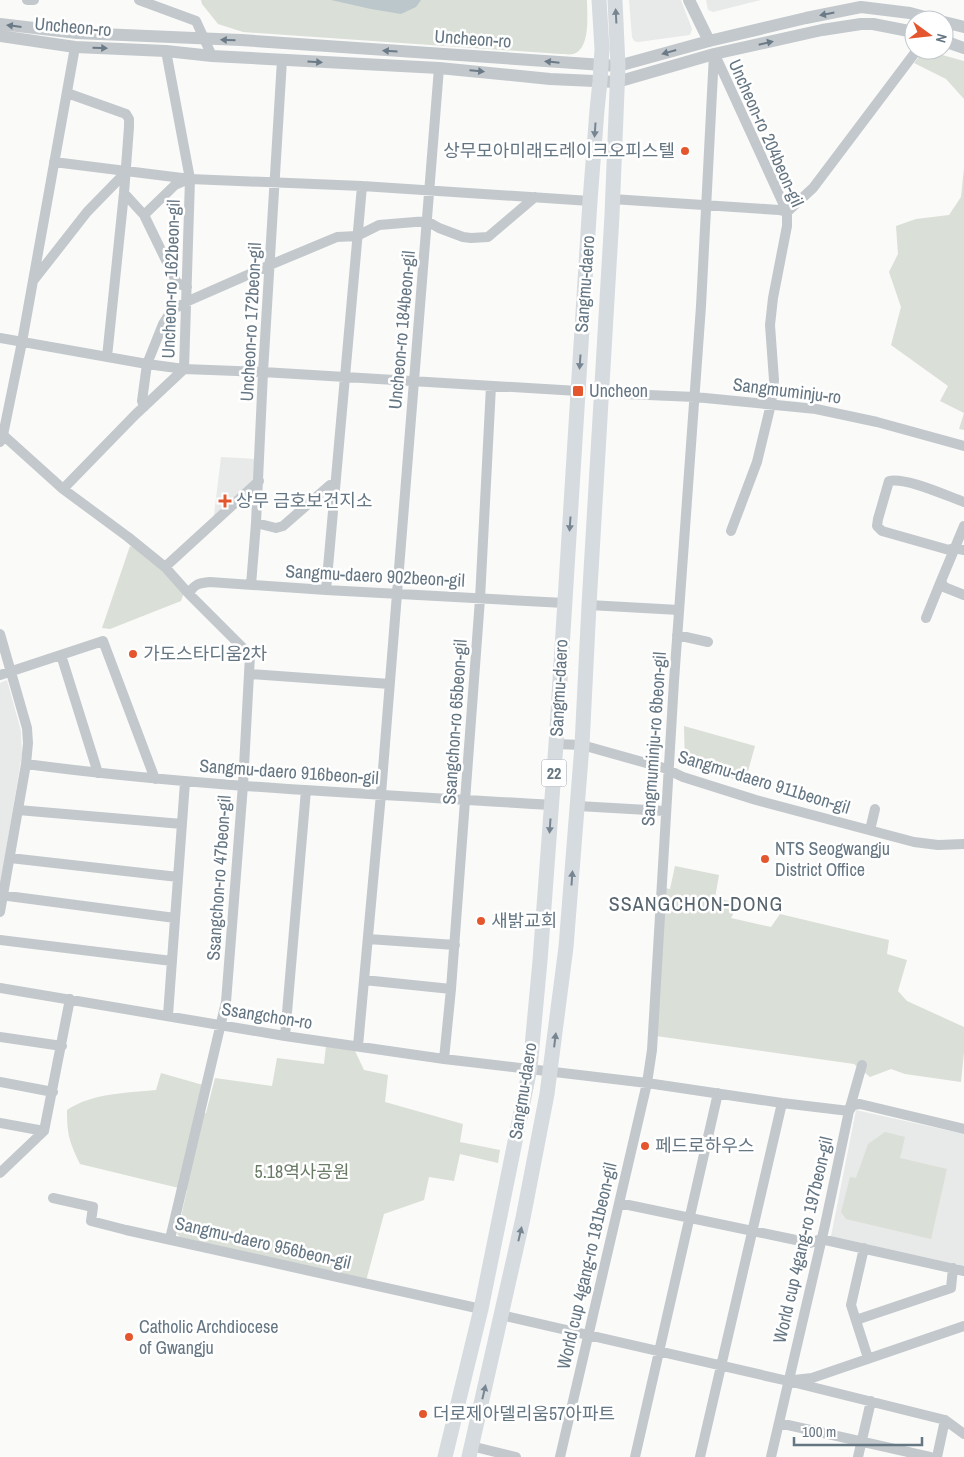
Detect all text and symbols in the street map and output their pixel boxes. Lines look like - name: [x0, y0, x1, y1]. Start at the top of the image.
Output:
- one-way arrow: [612, 7, 620, 23]
- one-way arrow: [818, 10, 834, 18]
- north arrow: [904, 10, 954, 60]
- street label: Uncheon-ro: [34, 11, 113, 42]
- one-way arrow: [5, 21, 21, 29]
- street label: Uncheon-ro: [434, 23, 512, 54]
- text: N: [932, 32, 951, 45]
- one-way arrow: [220, 35, 236, 43]
- one-way arrow: [758, 38, 774, 46]
- one-way arrow: [93, 44, 109, 52]
- one-way arrow: [382, 46, 398, 54]
- one-way arrow: [661, 48, 676, 56]
- street label: Uncheon-ro 204beon-gil: [723, 55, 810, 211]
- one-way arrow: [307, 58, 323, 66]
- one-way arrow: [544, 58, 560, 66]
- one-way arrow: [469, 67, 485, 75]
- one-way arrow: [591, 122, 599, 138]
- place label: 상무모아미래도레이크오피스텔: [443, 138, 675, 163]
- marker: 상무모아미래도레이크오피스텔: [679, 145, 691, 157]
- street label: Uncheon-ro 162beon-gil: [155, 199, 186, 359]
- street label: Sangmu-daero: [569, 234, 600, 334]
- street label: Uncheon-ro 172beon-gil: [234, 242, 267, 402]
- street label: Uncheon-ro 184beon-gil: [382, 250, 421, 410]
- one-way arrow: [576, 354, 584, 370]
- street label: Sangmuminju-ro: [731, 371, 843, 410]
- place label: Uncheon: [589, 378, 648, 403]
- marker: Uncheon: [571, 384, 585, 398]
- place label: 상무 금호보건지소: [236, 488, 373, 513]
- marker: 상무 금호보건지소: [218, 494, 232, 508]
- one-way arrow: [565, 516, 573, 532]
- street label: Sangmu-daero 902beon-gil: [285, 558, 465, 593]
- street label: Ssangchon-ro 65beon-gil: [436, 638, 473, 806]
- street label: Sangmu-daero: [543, 639, 574, 737]
- place label: 가도스타디움2차: [143, 641, 268, 666]
- marker: 가도스타디움2차: [127, 648, 139, 660]
- street label: Sangmuminju-ro 6beon-gil: [635, 651, 672, 827]
- street label: Sangmu-daero 911beon-gil: [675, 743, 853, 820]
- street label: Sangmu-daero 916beon-gil: [199, 753, 380, 790]
- road number: 22: [542, 760, 566, 786]
- street label: Ssangchon-ro 47beon-gil: [200, 794, 237, 962]
- one-way arrow: [546, 818, 554, 834]
- place label: NTS Seogwangju District Office: [775, 836, 890, 882]
- marker: NTS Seogwangju District Office: [759, 853, 771, 865]
- one-way arrow: [568, 870, 576, 886]
- district label: SSANGCHON-DONG: [609, 890, 783, 917]
- place label: 새밝교회: [491, 908, 557, 933]
- marker: 새밝교회: [475, 915, 487, 927]
- street label: Ssangchon-ro: [220, 996, 314, 1035]
- one-way arrow: [551, 1031, 559, 1047]
- street label: Sangmu-daero: [503, 1041, 542, 1141]
- place label: 페드로하우스: [655, 1133, 754, 1158]
- street label: World cup 4gang-ro 197beon-gil: [767, 1134, 838, 1346]
- marker: 페드로하우스: [639, 1140, 651, 1152]
- park label: 5.18역사공원: [255, 1159, 349, 1184]
- street label: World cup 4gang-ro 181beon-gil: [551, 1160, 622, 1372]
- street label: Sangmu-daero 956beon-gil: [173, 1210, 353, 1275]
- one-way arrow: [516, 1227, 524, 1242]
- place label: Catholic Archdiocese of Gwangju: [139, 1314, 278, 1360]
- marker: Catholic Archdiocese of Gwangju: [123, 1331, 135, 1343]
- one-way arrow: [480, 1385, 488, 1400]
- place label: 더로제아델리움57아파트: [433, 1401, 615, 1426]
- marker: 더로제아델리움57아파트: [417, 1408, 429, 1420]
- scale bar: [794, 1414, 922, 1446]
- text: 100 m: [802, 1421, 836, 1442]

